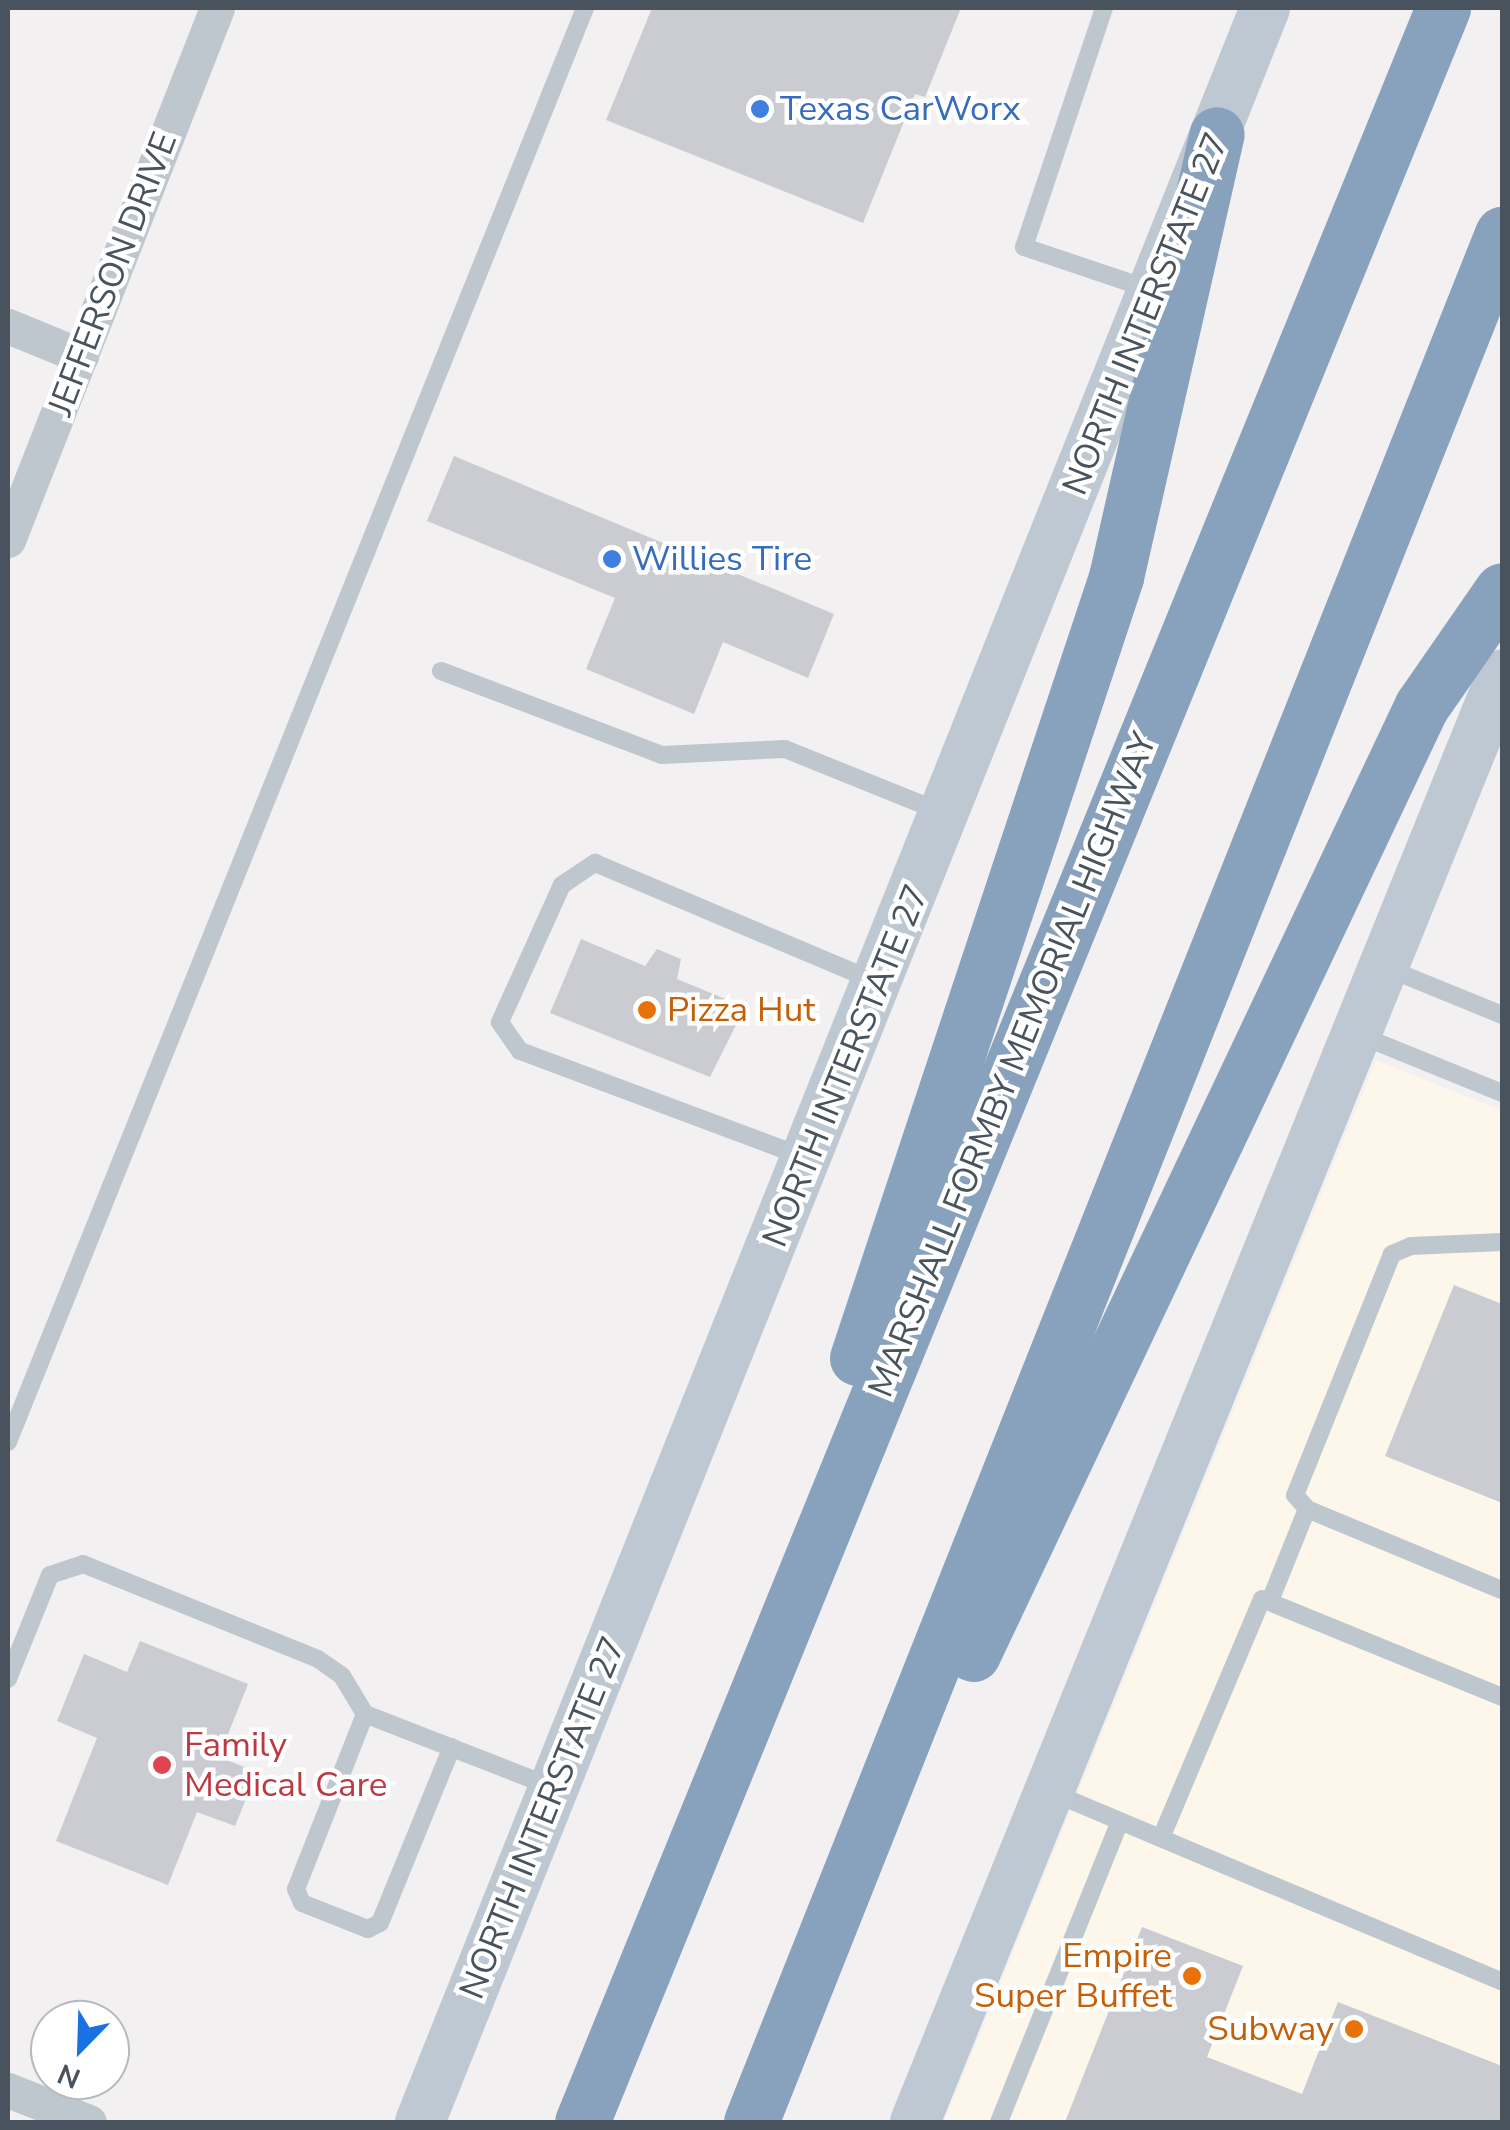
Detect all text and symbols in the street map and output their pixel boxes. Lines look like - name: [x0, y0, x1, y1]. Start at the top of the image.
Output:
- place label: Texas CarWorx: [780, 88, 1021, 130]
- marker: Texas CarWorx: [749, 98, 771, 120]
- street label: JEFFERSON DRIVE: [40, 126, 186, 422]
- street label: NORTH INTERSTATE 27: [1054, 127, 1238, 501]
- place label: Willies Tire: [632, 538, 812, 580]
- marker: Willies Tire: [601, 548, 623, 570]
- street label: MARSHALL FORMBY MEMORIAL HIGHWAY: [860, 727, 1166, 1403]
- street label: NORTH INTERSTATE 27: [754, 879, 938, 1253]
- place label: Pizza Hut: [667, 989, 816, 1031]
- marker: Pizza Hut: [636, 999, 658, 1021]
- street label: NORTH INTERSTATE 27: [451, 1631, 635, 2005]
- place label: Family Medical Care: [184, 1724, 387, 1806]
- marker: Family Medical Care: [149, 1752, 175, 1778]
- place label: Empire Super Buffet: [974, 1935, 1172, 2017]
- marker: Empire Super Buffet: [1181, 1965, 1203, 1987]
- north arrow: [30, 2000, 130, 2100]
- place label: Subway: [1207, 2008, 1334, 2050]
- marker: Subway: [1343, 2018, 1365, 2040]
- text: N: [52, 2054, 86, 2097]

